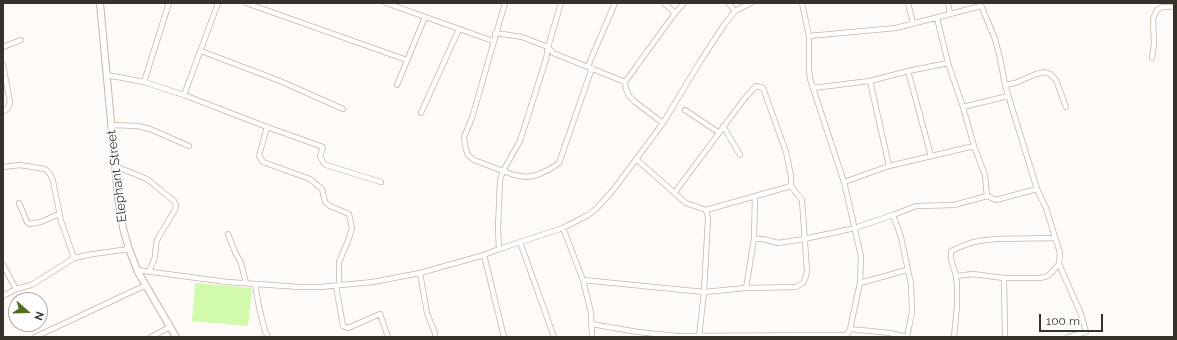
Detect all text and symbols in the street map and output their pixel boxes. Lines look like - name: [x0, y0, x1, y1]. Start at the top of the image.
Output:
- street label: Elephant Street: [104, 129, 130, 223]
- north arrow: [8, 292, 48, 332]
- scale bar: [1041, 306, 1105, 332]
- text: N: [31, 310, 46, 322]
- text: 100 m: [1046, 314, 1080, 328]

